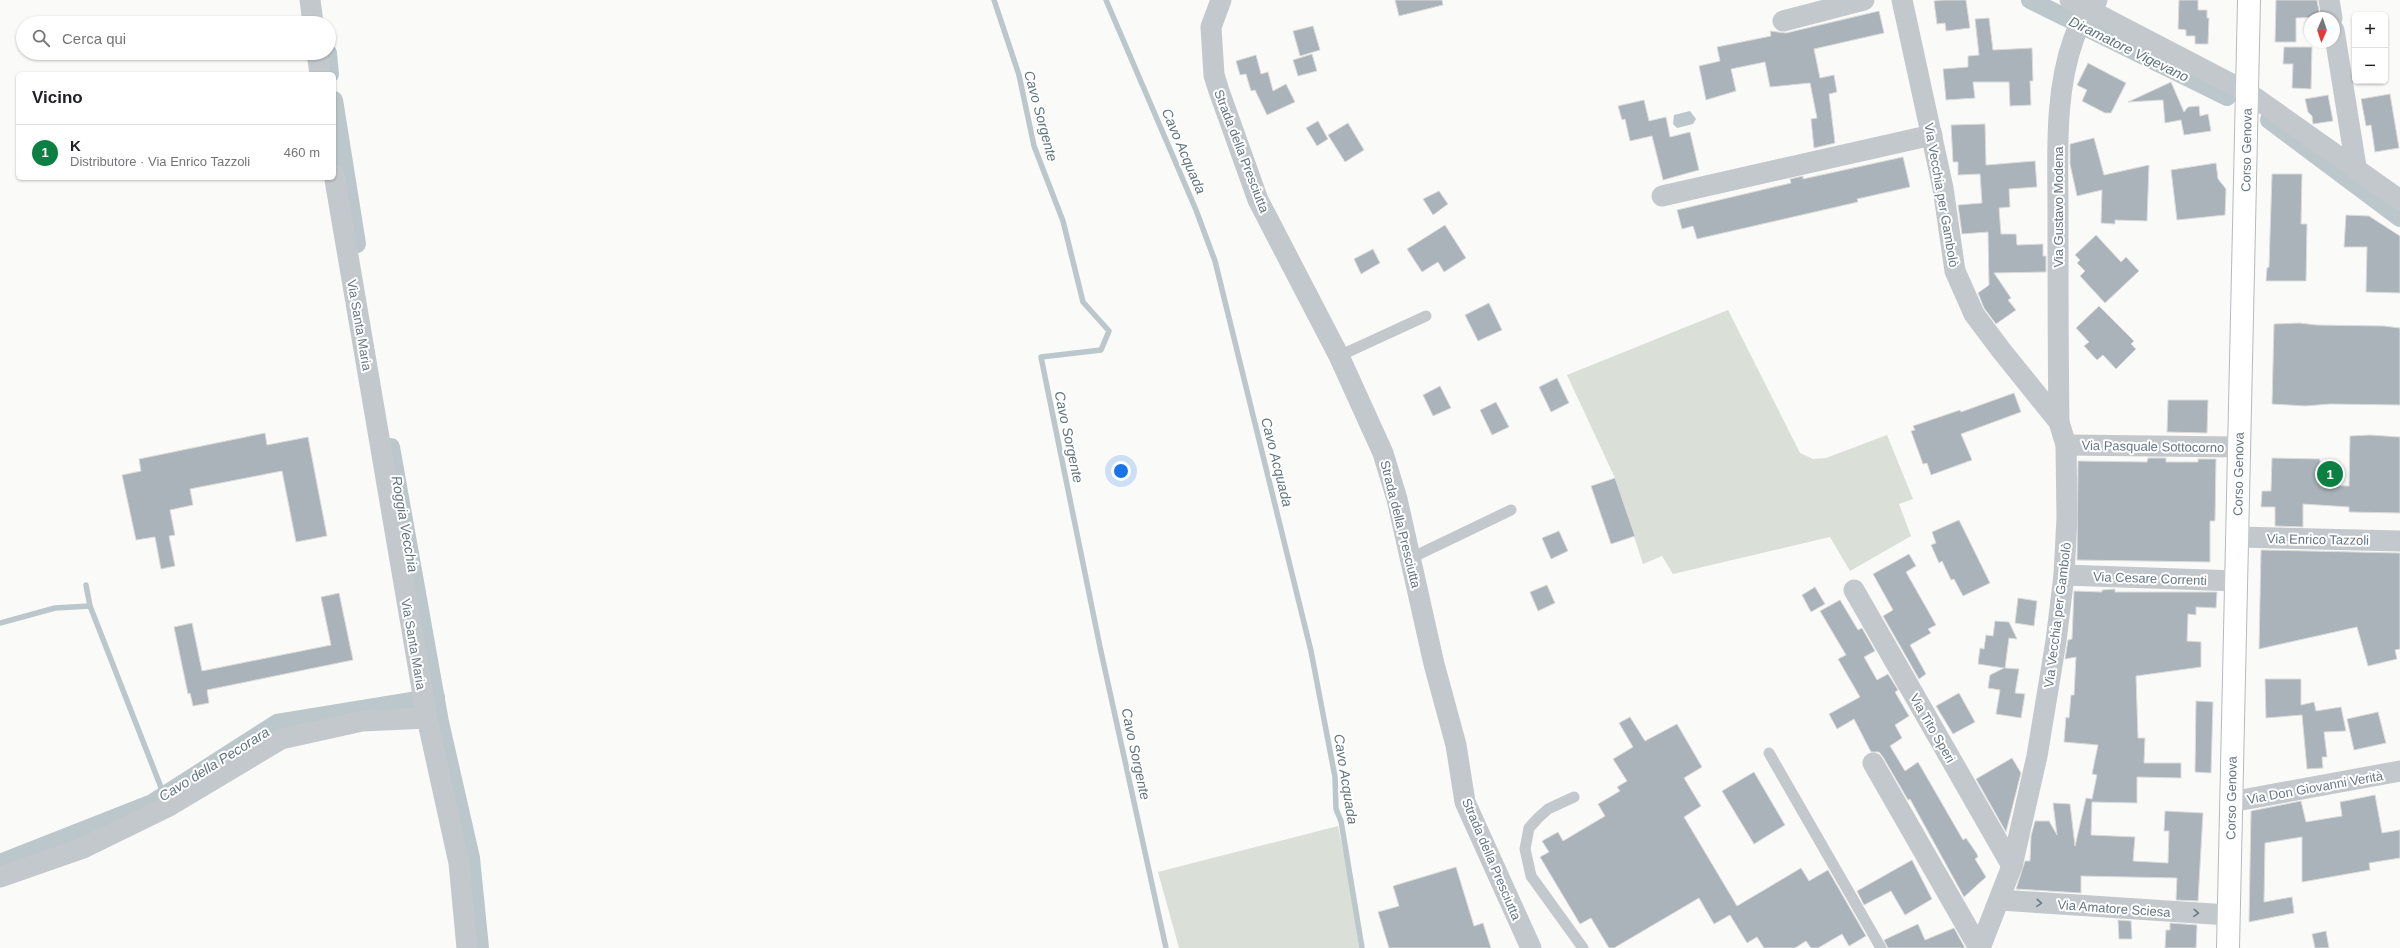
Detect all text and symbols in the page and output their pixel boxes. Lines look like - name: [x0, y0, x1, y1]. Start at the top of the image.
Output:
- north arrow: [2304, 12, 2340, 48]
- map controls: [2352, 12, 2388, 84]
- button: +: [2352, 12, 2388, 48]
- water label: Diramatore Vigevano: [2067, 13, 2192, 85]
- search box: [16, 16, 336, 60]
- icon: search: [30, 27, 52, 49]
- text: Cerca qui: [62, 30, 126, 47]
- button: −: [2352, 48, 2388, 84]
- water label: Cavo Sorgente: [1021, 69, 1061, 163]
- street label: Strada della Presciutta: [1211, 87, 1272, 216]
- text: Vicino: [32, 88, 83, 107]
- water label: Cavo Acquada: [1159, 106, 1209, 196]
- street label: Corso Genova: [2238, 107, 2255, 192]
- street label: Via Vecchia per Gambolò: [1921, 122, 1962, 269]
- text: K: [70, 137, 81, 154]
- text: 1: [41, 145, 49, 160]
- text: 460 m: [284, 145, 320, 160]
- street label: Via Gustavo Modena: [2051, 146, 2066, 268]
- text: Distributore · Via Enrico Tazzoli: [70, 154, 250, 169]
- street label: Via Santa Maria: [344, 278, 375, 373]
- water label: Cavo Sorgente: [1051, 390, 1087, 485]
- water label: Cavo Acquada: [1258, 416, 1296, 508]
- street label: Corso Genova: [2230, 431, 2247, 516]
- street label: Via Pasquale Sottocorno: [2081, 438, 2225, 455]
- street label: Strada della Presciutta: [1377, 459, 1424, 590]
- pin: 1: [2317, 459, 2343, 489]
- your location: [1111, 461, 1131, 481]
- water label: Roggia Vecchia: [389, 475, 421, 574]
- street label: Via Enrico Tazzoli: [2267, 531, 2369, 548]
- street label: Via Vecchia per Gambolò: [2041, 541, 2074, 689]
- street label: Via Cesare Correnti: [2093, 569, 2207, 588]
- street label: Via Santa Maria: [398, 597, 429, 692]
- street label: Via Tito Speri: [1907, 691, 1958, 765]
- water label: Cavo Sorgente: [1118, 707, 1154, 802]
- water label: Cavo della Pecorara: [156, 723, 272, 804]
- water label: Cavo Acquada: [1331, 733, 1361, 826]
- street label: Corso Genova: [2223, 755, 2240, 840]
- street label: Via Don Giovanni Verità: [2246, 768, 2385, 807]
- street label: Strada della Presciutta: [1459, 796, 1524, 923]
- street label: Via Amatore Sciesa: [2057, 897, 2172, 920]
- one-way arrow: [2036, 898, 2042, 907]
- one-way arrow: [2193, 909, 2199, 918]

